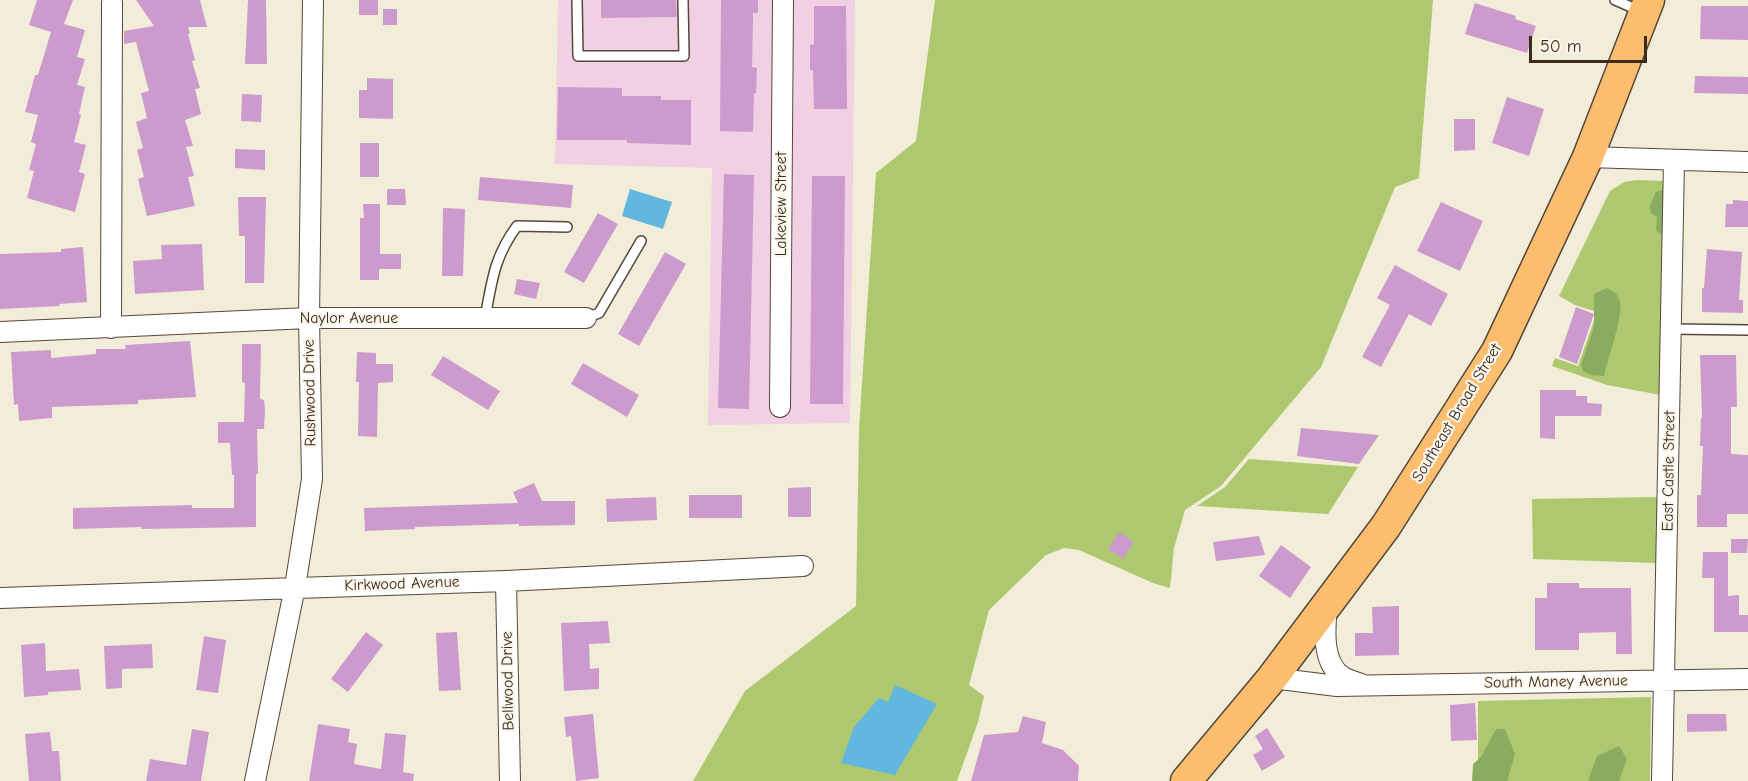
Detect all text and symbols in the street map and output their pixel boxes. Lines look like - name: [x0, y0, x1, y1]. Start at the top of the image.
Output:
- scale bar: [1532, 24, 1650, 62]
- text: 50 m: [1540, 36, 1582, 57]
- street label: Lakeview Street: [771, 152, 791, 256]
- street label: Naylor Avenue: [300, 308, 398, 328]
- street label: Rushwood Drive: [299, 339, 321, 447]
- street label: Southeast Broad Street: [1408, 340, 1506, 486]
- street label: East Castle Street: [1658, 410, 1680, 532]
- street label: Kirkwood Avenue: [344, 572, 460, 596]
- street label: Bellwood Drive: [498, 631, 518, 731]
- street label: South Maney Avenue: [1484, 671, 1628, 693]

